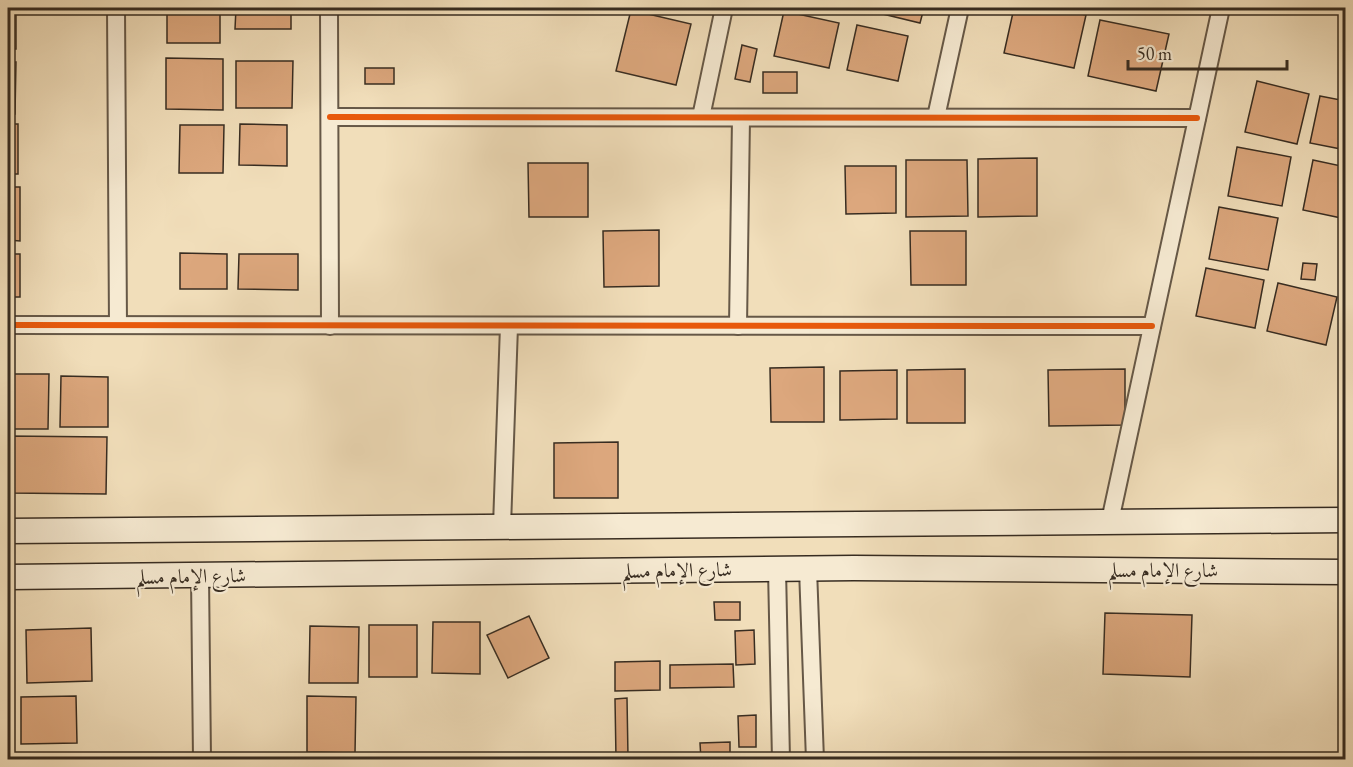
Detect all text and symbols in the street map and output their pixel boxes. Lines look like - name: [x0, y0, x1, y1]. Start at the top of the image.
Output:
- scale bar: [1128, 33, 1287, 71]
- text: 50 m: [1137, 42, 1172, 65]
- street label: شارع الإمام مسلم: [622, 556, 732, 592]
- street label: شارع الإمام مسلم: [1108, 557, 1218, 591]
- street label: شارع الإمام مسلم: [136, 562, 246, 598]

